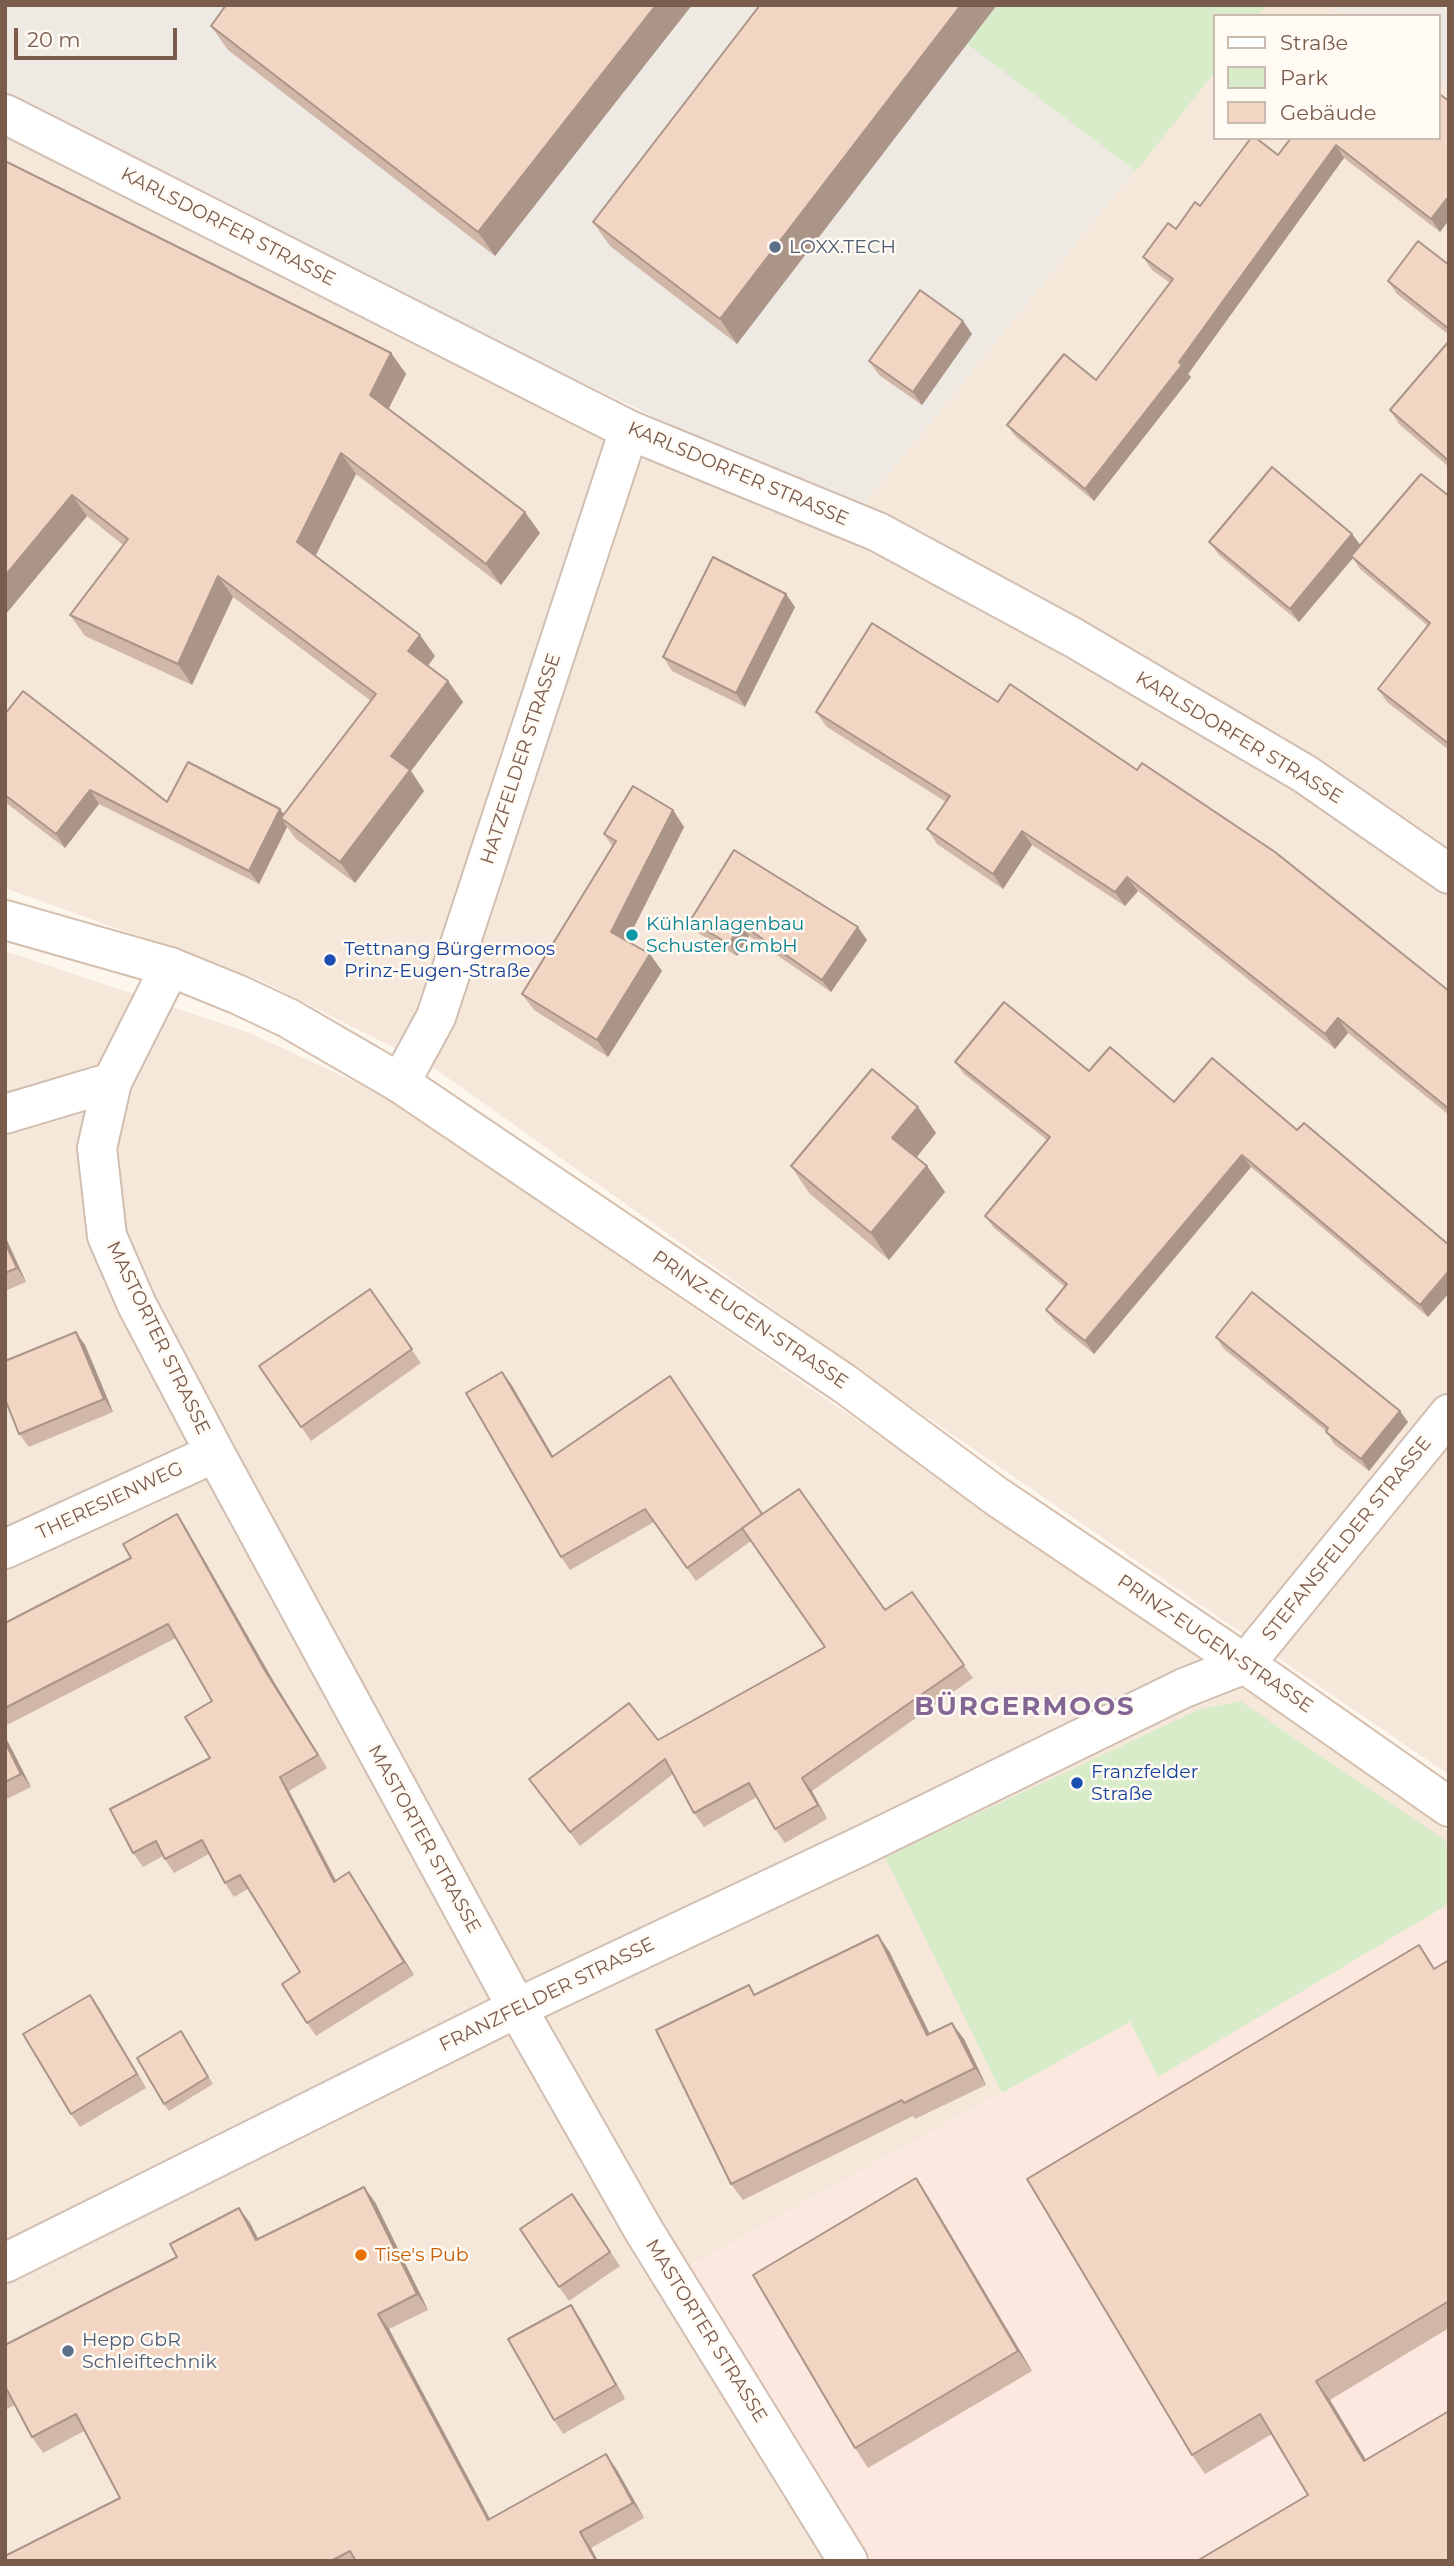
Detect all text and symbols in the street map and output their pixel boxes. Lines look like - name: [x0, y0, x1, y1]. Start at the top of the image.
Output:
- scale bar: [18, 14, 180, 58]
- legend: [1212, 14, 1440, 140]
- text: 20 m: [27, 27, 81, 52]
- text: Straße: [1280, 30, 1348, 55]
- text: Park: [1280, 65, 1328, 90]
- text: Gebäude: [1280, 100, 1377, 125]
- street label: KARLSDORFER STRASSE: [117, 163, 339, 291]
- place label: LOXX.TECH: [789, 236, 896, 258]
- marker: LOXX.TECH: [767, 239, 783, 255]
- street label: KARLSDORFER STRASSE: [624, 417, 852, 531]
- street label: HATZFELDER STRASSE: [476, 651, 566, 867]
- street label: KARLSDORFER STRASSE: [1131, 667, 1347, 809]
- place label: Kühlanlagenbau Schuster GmbH: [646, 913, 804, 957]
- marker: Kühlanlagenbau Schuster GmbH: [624, 927, 640, 943]
- place label: Tettnang Bürgermoos Prinz-Eugen-Straße: [344, 938, 555, 982]
- marker: Tettnang Bürgermoos Prinz-Eugen-Straße: [322, 952, 338, 968]
- street label: MASTORTER STRASSE: [101, 1238, 215, 1438]
- street label: PRINZ-EUGEN-STRASSE: [648, 1246, 852, 1394]
- street label: STEFANSFELDER STRASSE: [1258, 1432, 1436, 1646]
- street label: THERESIENWEG: [33, 1457, 187, 1545]
- street label: PRINZ-EUGEN-STRASSE: [1113, 1570, 1317, 1718]
- district label: BÜRGERMOOS: [916, 1691, 1134, 1723]
- street label: MASTORTER STRASSE: [363, 1741, 485, 1937]
- place label: Franzfelder Straße: [1091, 1761, 1198, 1805]
- marker: Franzfelder Straße: [1069, 1775, 1085, 1791]
- street label: FRANZFELDER STRASSE: [436, 1933, 658, 2057]
- street label: MASTORTER STRASSE: [640, 2235, 772, 2427]
- place label: Tise's Pub: [375, 2244, 469, 2266]
- marker: Tise's Pub: [353, 2247, 369, 2263]
- place label: Hepp GbR Schleiftechnik: [82, 2329, 217, 2373]
- marker: Hepp GbR Schleiftechnik: [60, 2343, 76, 2359]

